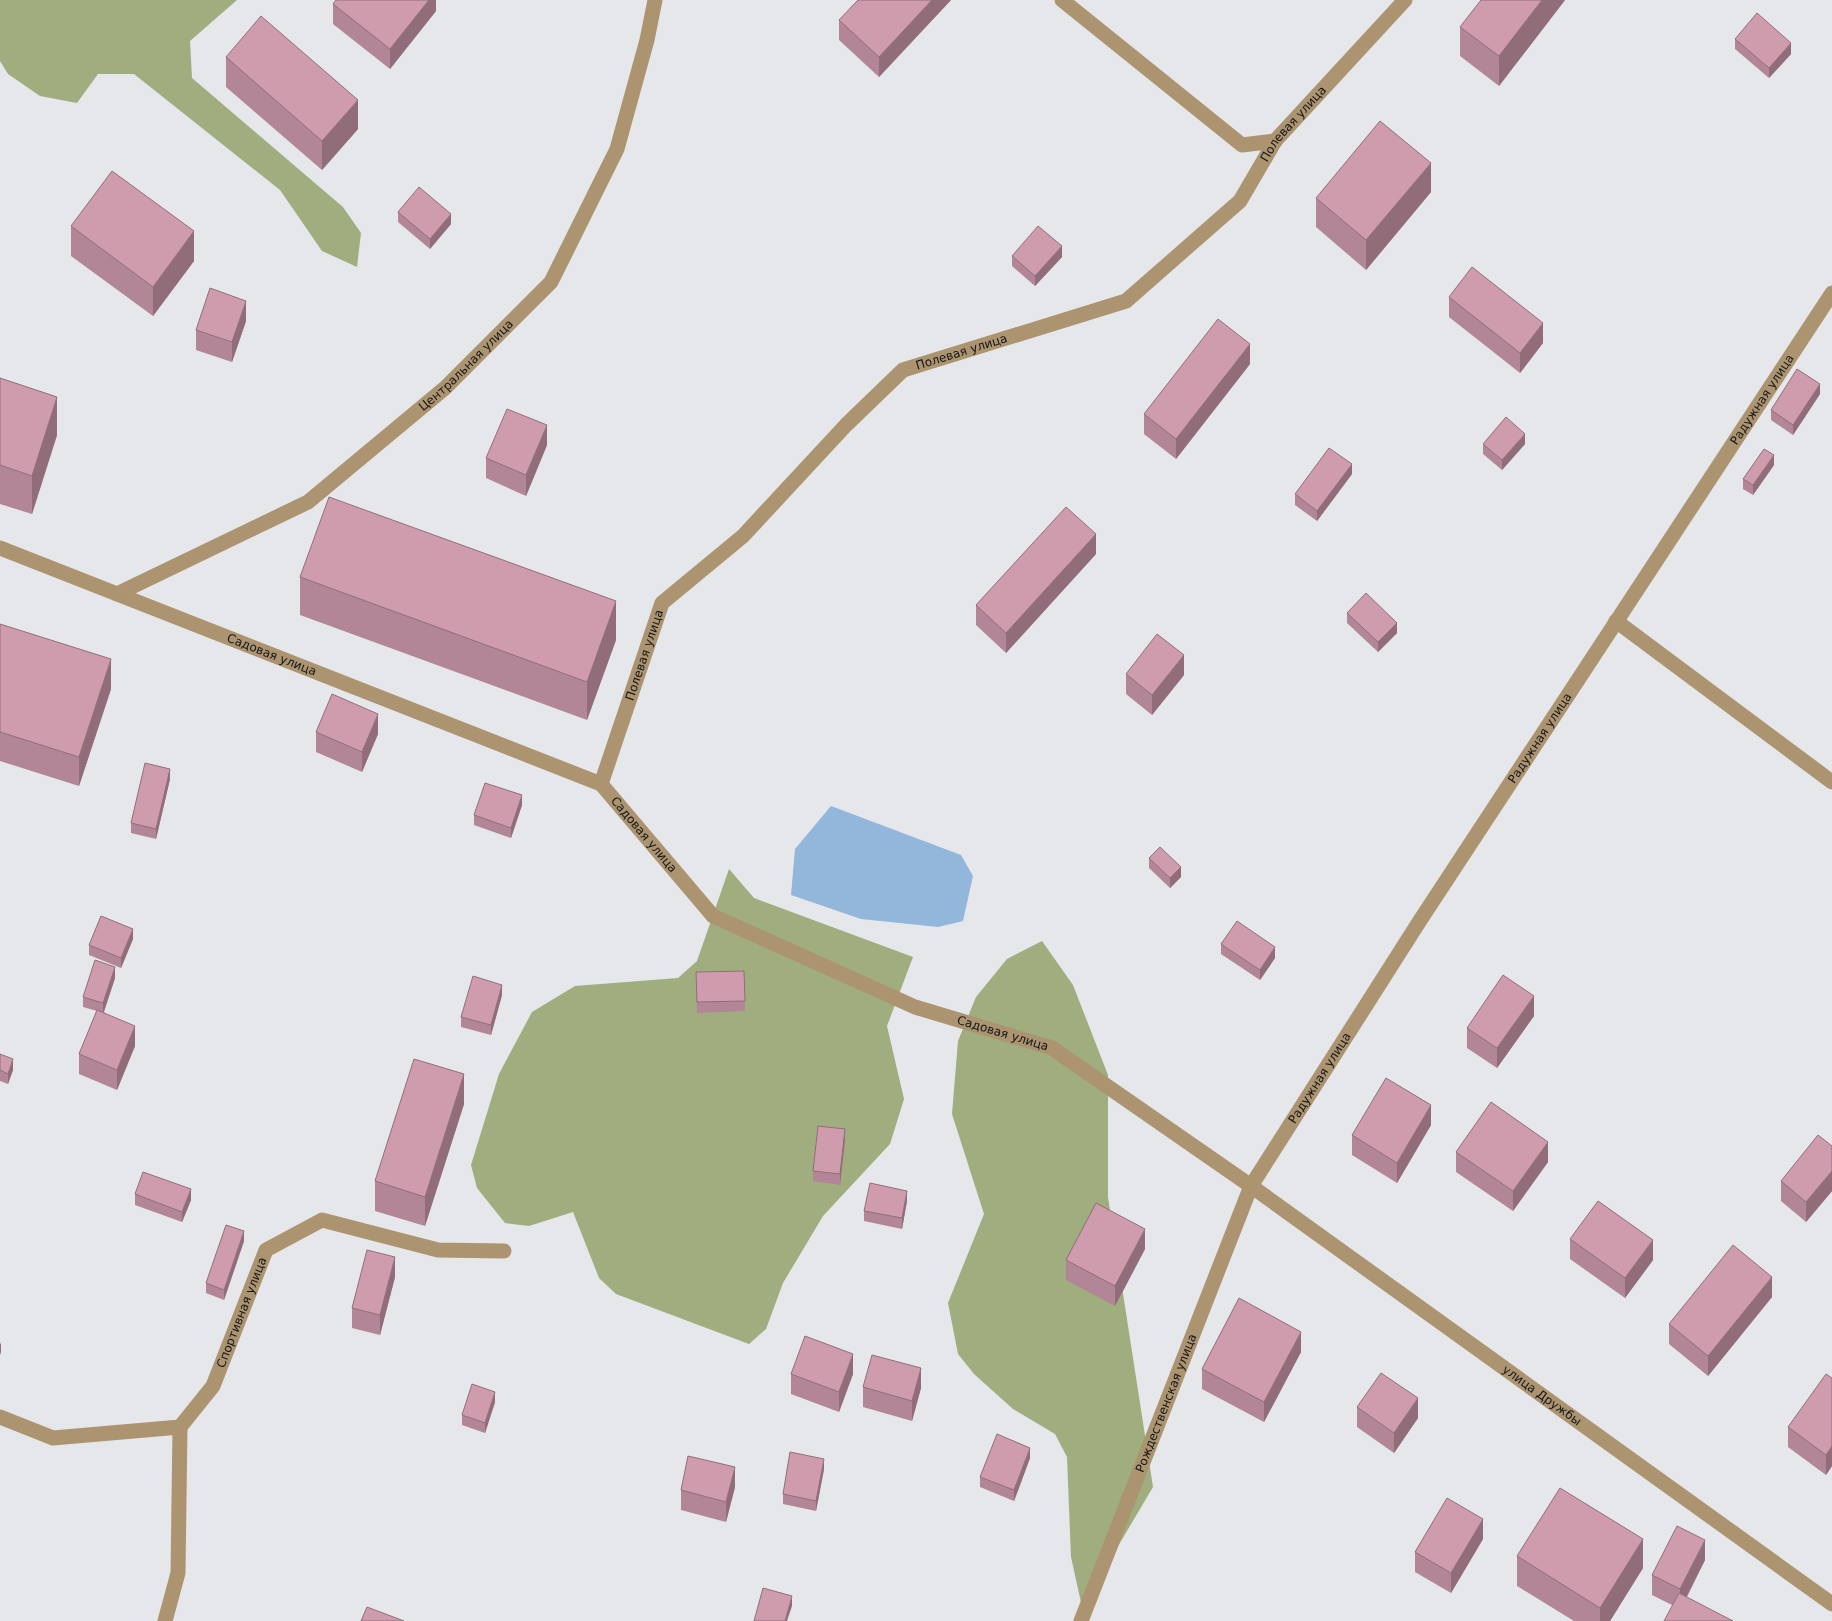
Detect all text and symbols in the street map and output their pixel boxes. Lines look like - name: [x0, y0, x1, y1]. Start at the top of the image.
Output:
- street label: Полевая улица: [1257, 83, 1329, 164]
- street label: Центральная улица: [416, 317, 516, 414]
- street label: Полевая улица: [914, 331, 1009, 373]
- street label: Радужная улица: [1727, 352, 1797, 447]
- street label: Полевая улица: [623, 608, 666, 702]
- street label: Садовая улица: [225, 631, 319, 679]
- street label: Радужная улица: [1505, 690, 1574, 786]
- street label: Садовая улица: [608, 794, 680, 875]
- street label: Садовая улица: [955, 1013, 1050, 1054]
- street label: Радужная улица: [1286, 1030, 1354, 1126]
- street label: Спортивная улица: [214, 1255, 269, 1370]
- street label: Рождественская улица: [1133, 1332, 1200, 1474]
- street label: улица Дружбы: [1500, 1362, 1584, 1428]

